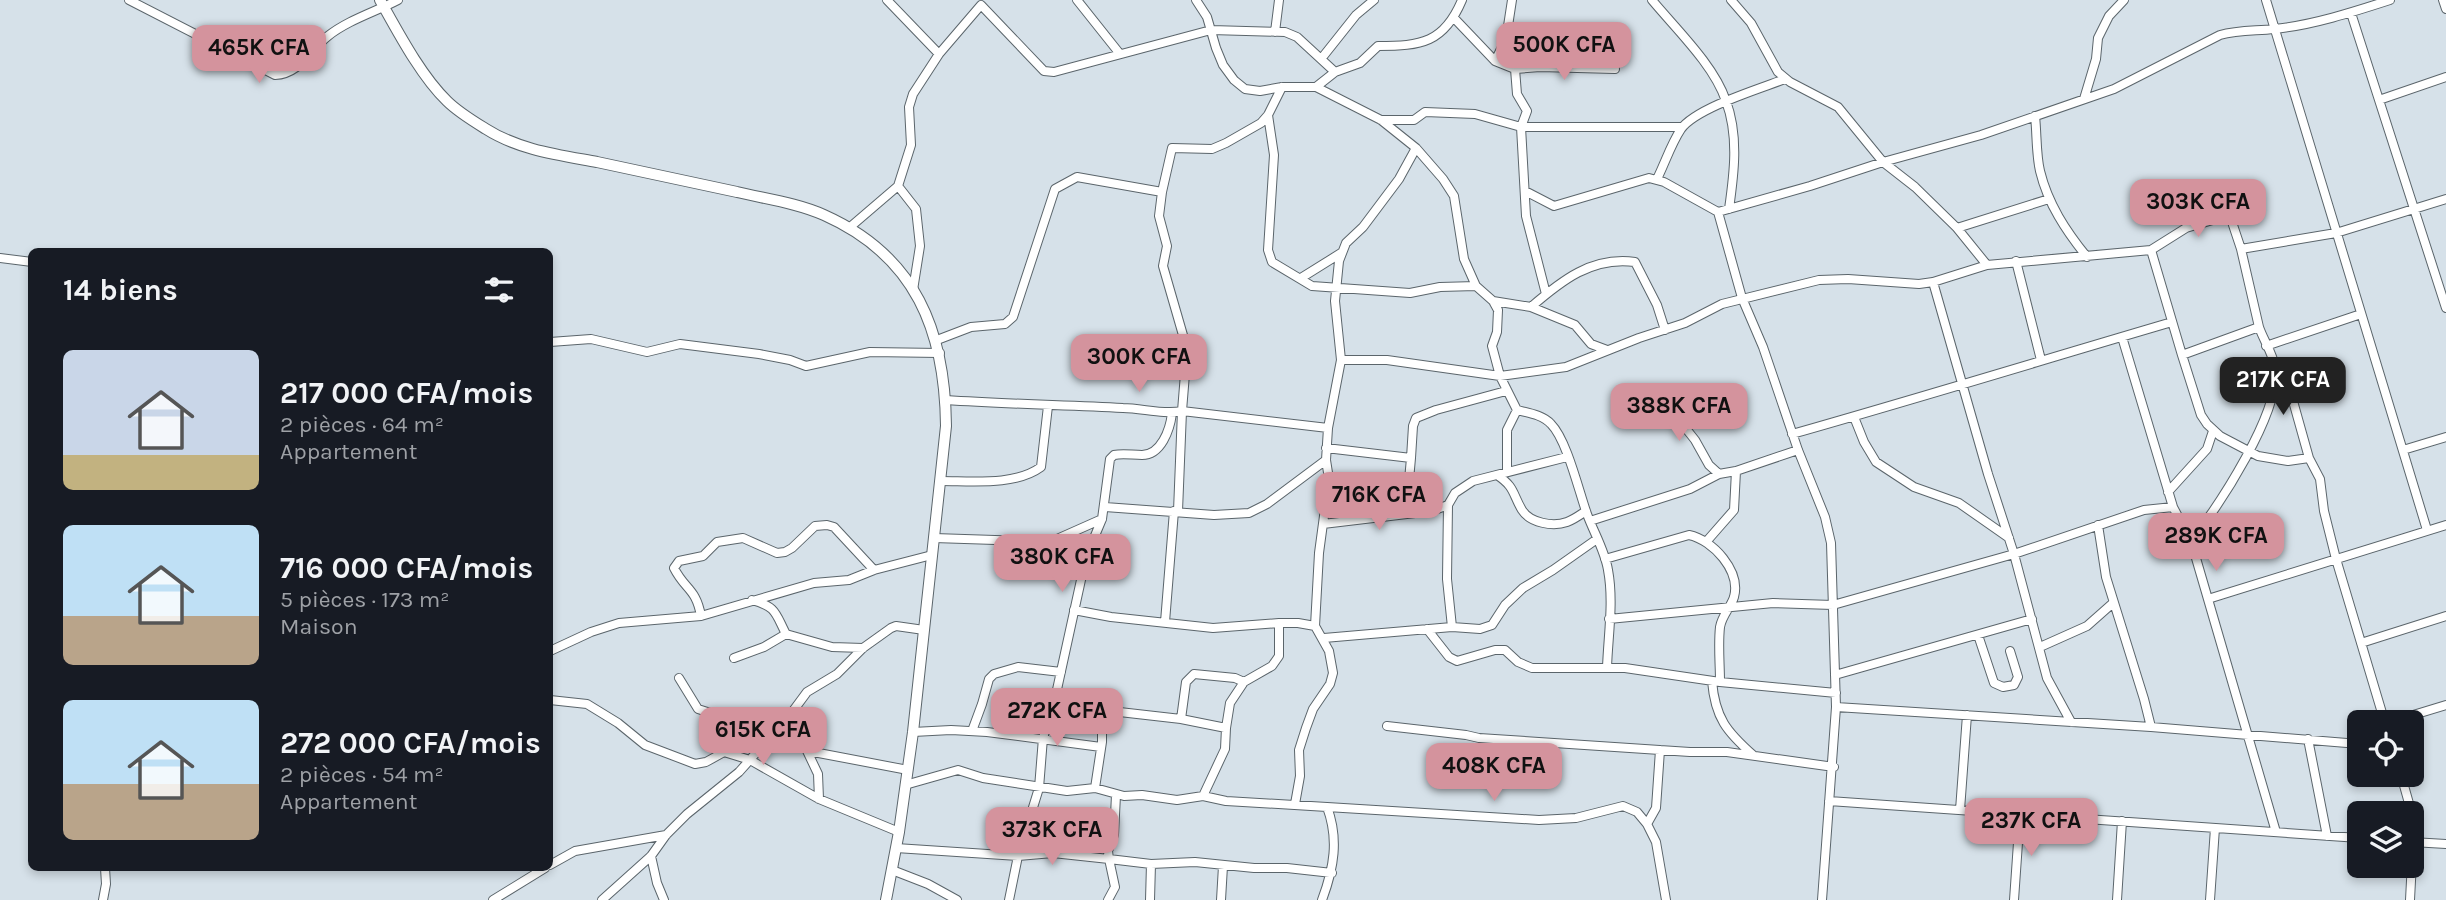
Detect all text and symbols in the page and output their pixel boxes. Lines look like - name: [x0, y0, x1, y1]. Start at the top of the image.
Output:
- pin: 500K CFA: [1492, 22, 1636, 82]
- pin: 465K CFA: [187, 25, 331, 85]
- text: 500K CFA: [1512, 31, 1616, 58]
- text: 465K CFA: [208, 34, 310, 61]
- pin: 303K CFA: [2126, 180, 2270, 239]
- text: 303K CFA: [2146, 188, 2250, 215]
- icon: filters: [480, 271, 518, 309]
- text: 14 biens: [63, 272, 178, 308]
- pin: 300K CFA: [1067, 334, 1211, 394]
- text: 300K CFA: [1087, 343, 1191, 370]
- pin: 217K CFA: [2211, 358, 2355, 417]
- text: 217K CFA: [2236, 366, 2330, 393]
- text: 217 000 CFA/mois: [280, 375, 533, 411]
- icon: home: [119, 378, 203, 462]
- pin: 388K CFA: [1607, 384, 1751, 443]
- text: 388K CFA: [1627, 392, 1731, 419]
- text: 2 pièces · 64 m²: [280, 411, 444, 438]
- text: Appartement: [280, 438, 417, 465]
- pin: 716K CFA: [1307, 472, 1451, 532]
- text: 716K CFA: [1332, 481, 1426, 508]
- pin: 289K CFA: [2144, 514, 2288, 573]
- text: 289K CFA: [2164, 522, 2268, 549]
- pin: 380K CFA: [990, 534, 1134, 594]
- text: 380K CFA: [1010, 543, 1114, 570]
- text: 716 000 CFA/mois: [280, 550, 533, 586]
- icon: home: [119, 553, 203, 637]
- text: 5 pièces · 173 m²: [280, 586, 450, 613]
- text: Maison: [280, 613, 358, 640]
- pin: 272K CFA: [985, 688, 1129, 748]
- text: 272K CFA: [1007, 697, 1107, 724]
- pin: 615K CFA: [691, 708, 835, 767]
- map controls: [2347, 710, 2424, 878]
- button: locate: [2347, 710, 2424, 787]
- text: 615K CFA: [715, 716, 811, 743]
- text: 272 000 CFA/mois: [280, 725, 541, 761]
- icon: home: [119, 728, 203, 812]
- pin: 408K CFA: [1422, 744, 1566, 803]
- text: 408K CFA: [1442, 752, 1546, 779]
- text: 2 pièces · 54 m²: [280, 761, 444, 788]
- text: Appartement: [280, 788, 417, 815]
- pin: 237K CFA: [1959, 798, 2103, 858]
- button: layers: [2347, 801, 2424, 878]
- text: 237K CFA: [1981, 807, 2081, 834]
- pin: 373K CFA: [980, 808, 1124, 867]
- text: 373K CFA: [1002, 816, 1102, 843]

